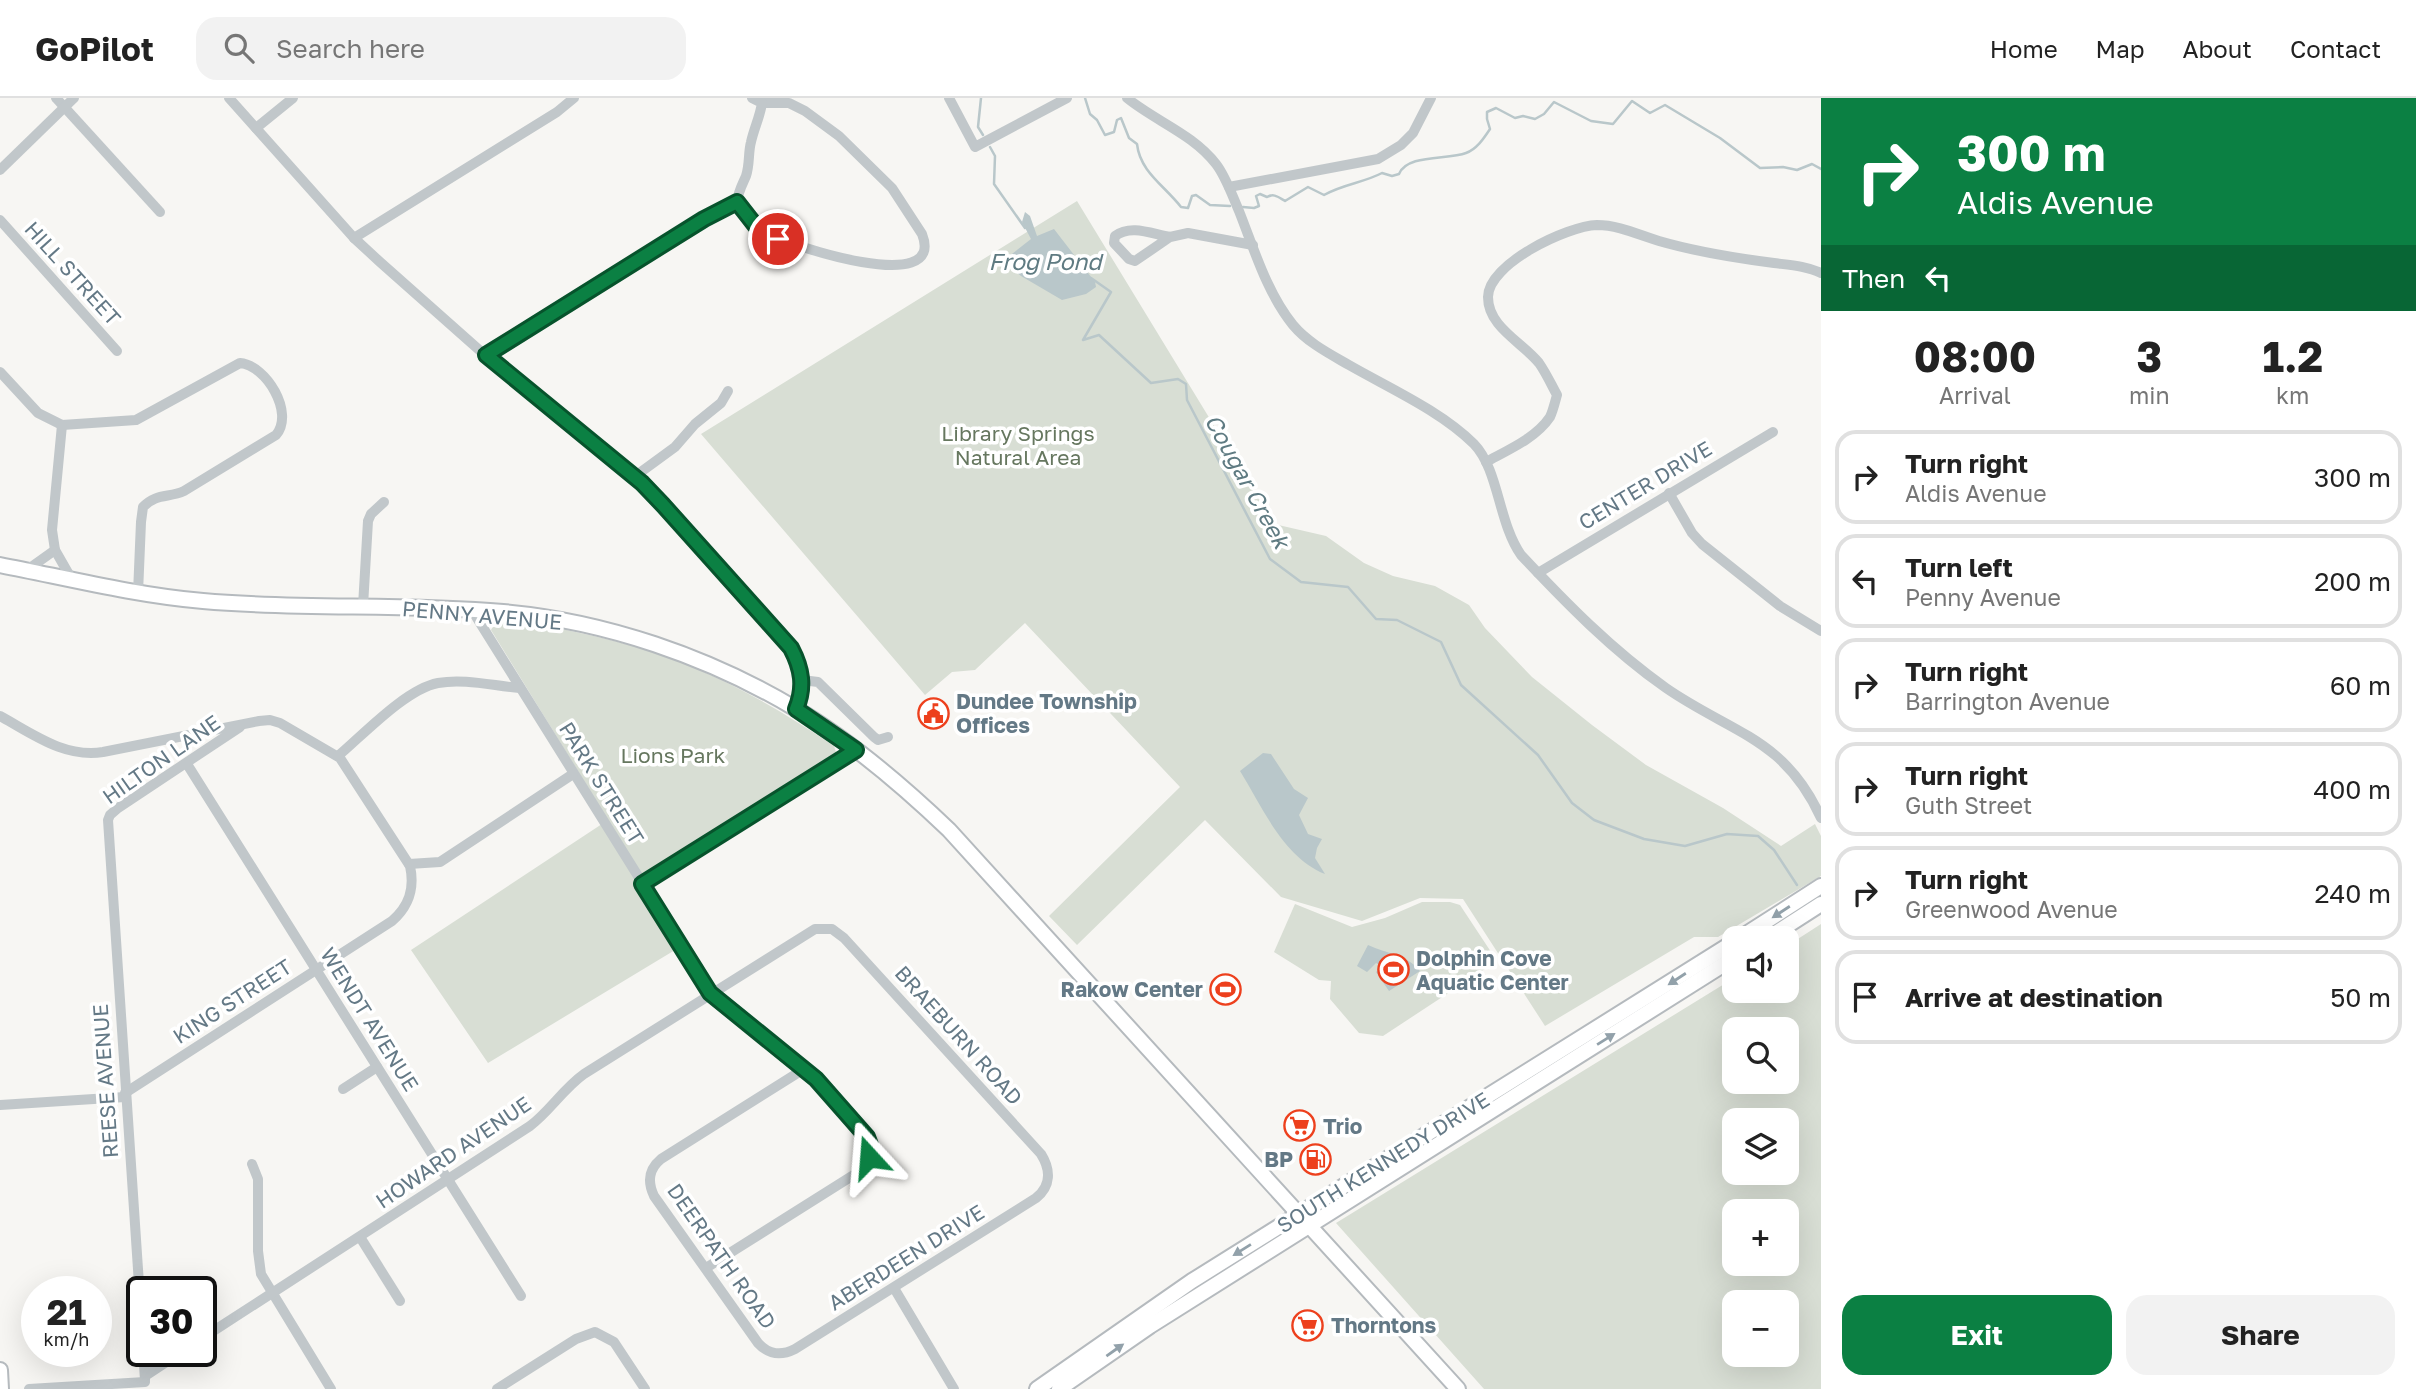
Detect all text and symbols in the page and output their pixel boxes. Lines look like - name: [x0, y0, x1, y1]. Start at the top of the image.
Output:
- search box: [196, 17, 686, 80]
- text: GoPilot: [35, 29, 154, 68]
- icon: search: [220, 29, 258, 67]
- text: Search here: [276, 33, 425, 64]
- text: Home: [1990, 34, 2058, 63]
- text: Map: [2096, 34, 2145, 63]
- text: About: [2183, 34, 2252, 63]
- text: Contact: [2290, 34, 2381, 63]
- text: 300 m: [1957, 123, 2106, 182]
- icon: right: [1842, 126, 1933, 217]
- text: Aldis Avenue: [1957, 183, 2154, 221]
- pin: [748, 209, 808, 269]
- street label: HILL STREET: [19, 216, 127, 330]
- icon: arrive: [759, 220, 797, 258]
- water label: Frog Pond: [988, 247, 1104, 275]
- icon: left: [1919, 259, 1957, 297]
- text: Then: [1842, 263, 1905, 294]
- text: 08:00: [1914, 331, 2036, 381]
- text: 3: [2136, 331, 2162, 381]
- text: 1.2: [2262, 331, 2323, 381]
- text: Arrival: [1939, 381, 2011, 409]
- text: min: [2129, 381, 2170, 409]
- text: km: [2276, 381, 2309, 409]
- water label: Cougar Creek: [1200, 409, 1297, 555]
- park label: Library Springs Natural Area: [941, 420, 1095, 470]
- street label: CENTER DRIVE: [1574, 435, 1716, 535]
- text: Turn right: [1905, 448, 2028, 479]
- icon: right: [1846, 458, 1884, 496]
- text: 300 m: [2314, 462, 2391, 493]
- text: Aldis Avenue: [1905, 479, 2047, 507]
- text: Turn left: [1905, 552, 2013, 583]
- icon: left: [1846, 562, 1884, 600]
- text: 200 m: [2314, 566, 2391, 597]
- text: Penny Avenue: [1905, 583, 2061, 611]
- street label: PENNY AVENUE: [401, 595, 563, 635]
- text: Turn right: [1905, 656, 2028, 687]
- icon: right: [1846, 666, 1884, 704]
- text: 60 m: [2330, 670, 2391, 701]
- text: Barrington Avenue: [1905, 687, 2110, 715]
- place label: Dundee Township Offices: [956, 688, 1137, 738]
- public building icon: Dundee Township Offices: [916, 696, 950, 730]
- street label: HILTON LANE: [97, 709, 225, 809]
- street label: PARK STREET: [554, 717, 650, 849]
- park label: Lions Park: [621, 742, 726, 768]
- text: Turn right: [1905, 760, 2028, 791]
- icon: right: [1846, 770, 1884, 808]
- text: 400 m: [2313, 774, 2391, 805]
- text: Guth Street: [1905, 791, 2032, 819]
- text: Turn right: [1905, 864, 2028, 895]
- icon: right: [1846, 874, 1884, 912]
- text: 240 m: [2314, 878, 2391, 909]
- text: Greenwood Avenue: [1905, 895, 2118, 923]
- one-way arrow: [1771, 906, 1790, 919]
- map controls: [1722, 926, 1799, 1367]
- button: sound: [1722, 926, 1799, 1003]
- street label: WENDT AVENUE: [315, 942, 425, 1096]
- place label: Dolphin Cove Aquatic Center: [1416, 945, 1569, 995]
- street label: KING STREET: [168, 953, 296, 1049]
- sports icon: Dolphin Cove Aquatic Center: [1376, 953, 1410, 987]
- street label: BRAEBURN ROAD: [890, 960, 1028, 1110]
- sports icon: Rakow Center: [1209, 972, 1243, 1006]
- one-way arrow: [1667, 972, 1686, 985]
- place label: Rakow Center: [1061, 976, 1203, 1002]
- icon: arrive: [1846, 978, 1884, 1016]
- text: Arrive at destination: [1905, 982, 2163, 1013]
- text: 50 m: [2330, 982, 2391, 1013]
- street label: REESE AVENUE: [87, 1003, 123, 1159]
- button: search: [1722, 1017, 1799, 1094]
- one-way arrow: [1596, 1032, 1615, 1045]
- street label: SOUTH KENNEDY DRIVE: [1272, 1086, 1494, 1238]
- street label: HOWARD AVENUE: [370, 1090, 536, 1214]
- button: layers: [1722, 1108, 1799, 1185]
- supermarket icon: Trio: [1283, 1109, 1317, 1143]
- place label: Trio: [1323, 1113, 1362, 1139]
- position arrow: [832, 1120, 906, 1194]
- fuel station icon: BP: [1299, 1142, 1333, 1176]
- place label: BP: [1264, 1146, 1293, 1172]
- street label: DEERPATH ROAD: [662, 1178, 782, 1334]
- street label: ABERDEEN DRIVE: [823, 1198, 989, 1316]
- button: +: [1722, 1199, 1799, 1276]
- one-way arrow: [1232, 1244, 1252, 1257]
- speed limit sign: 30: [126, 1276, 217, 1367]
- button: −: [1722, 1290, 1799, 1367]
- text: 21: [47, 1291, 86, 1333]
- button: Exit: [1842, 1295, 2112, 1375]
- button: Share: [2126, 1295, 2395, 1375]
- supermarket icon: Thorntons: [1291, 1308, 1325, 1342]
- place label: Thorntons: [1331, 1312, 1437, 1338]
- text: km/h: [44, 1328, 89, 1350]
- one-way arrow: [1105, 1343, 1125, 1356]

